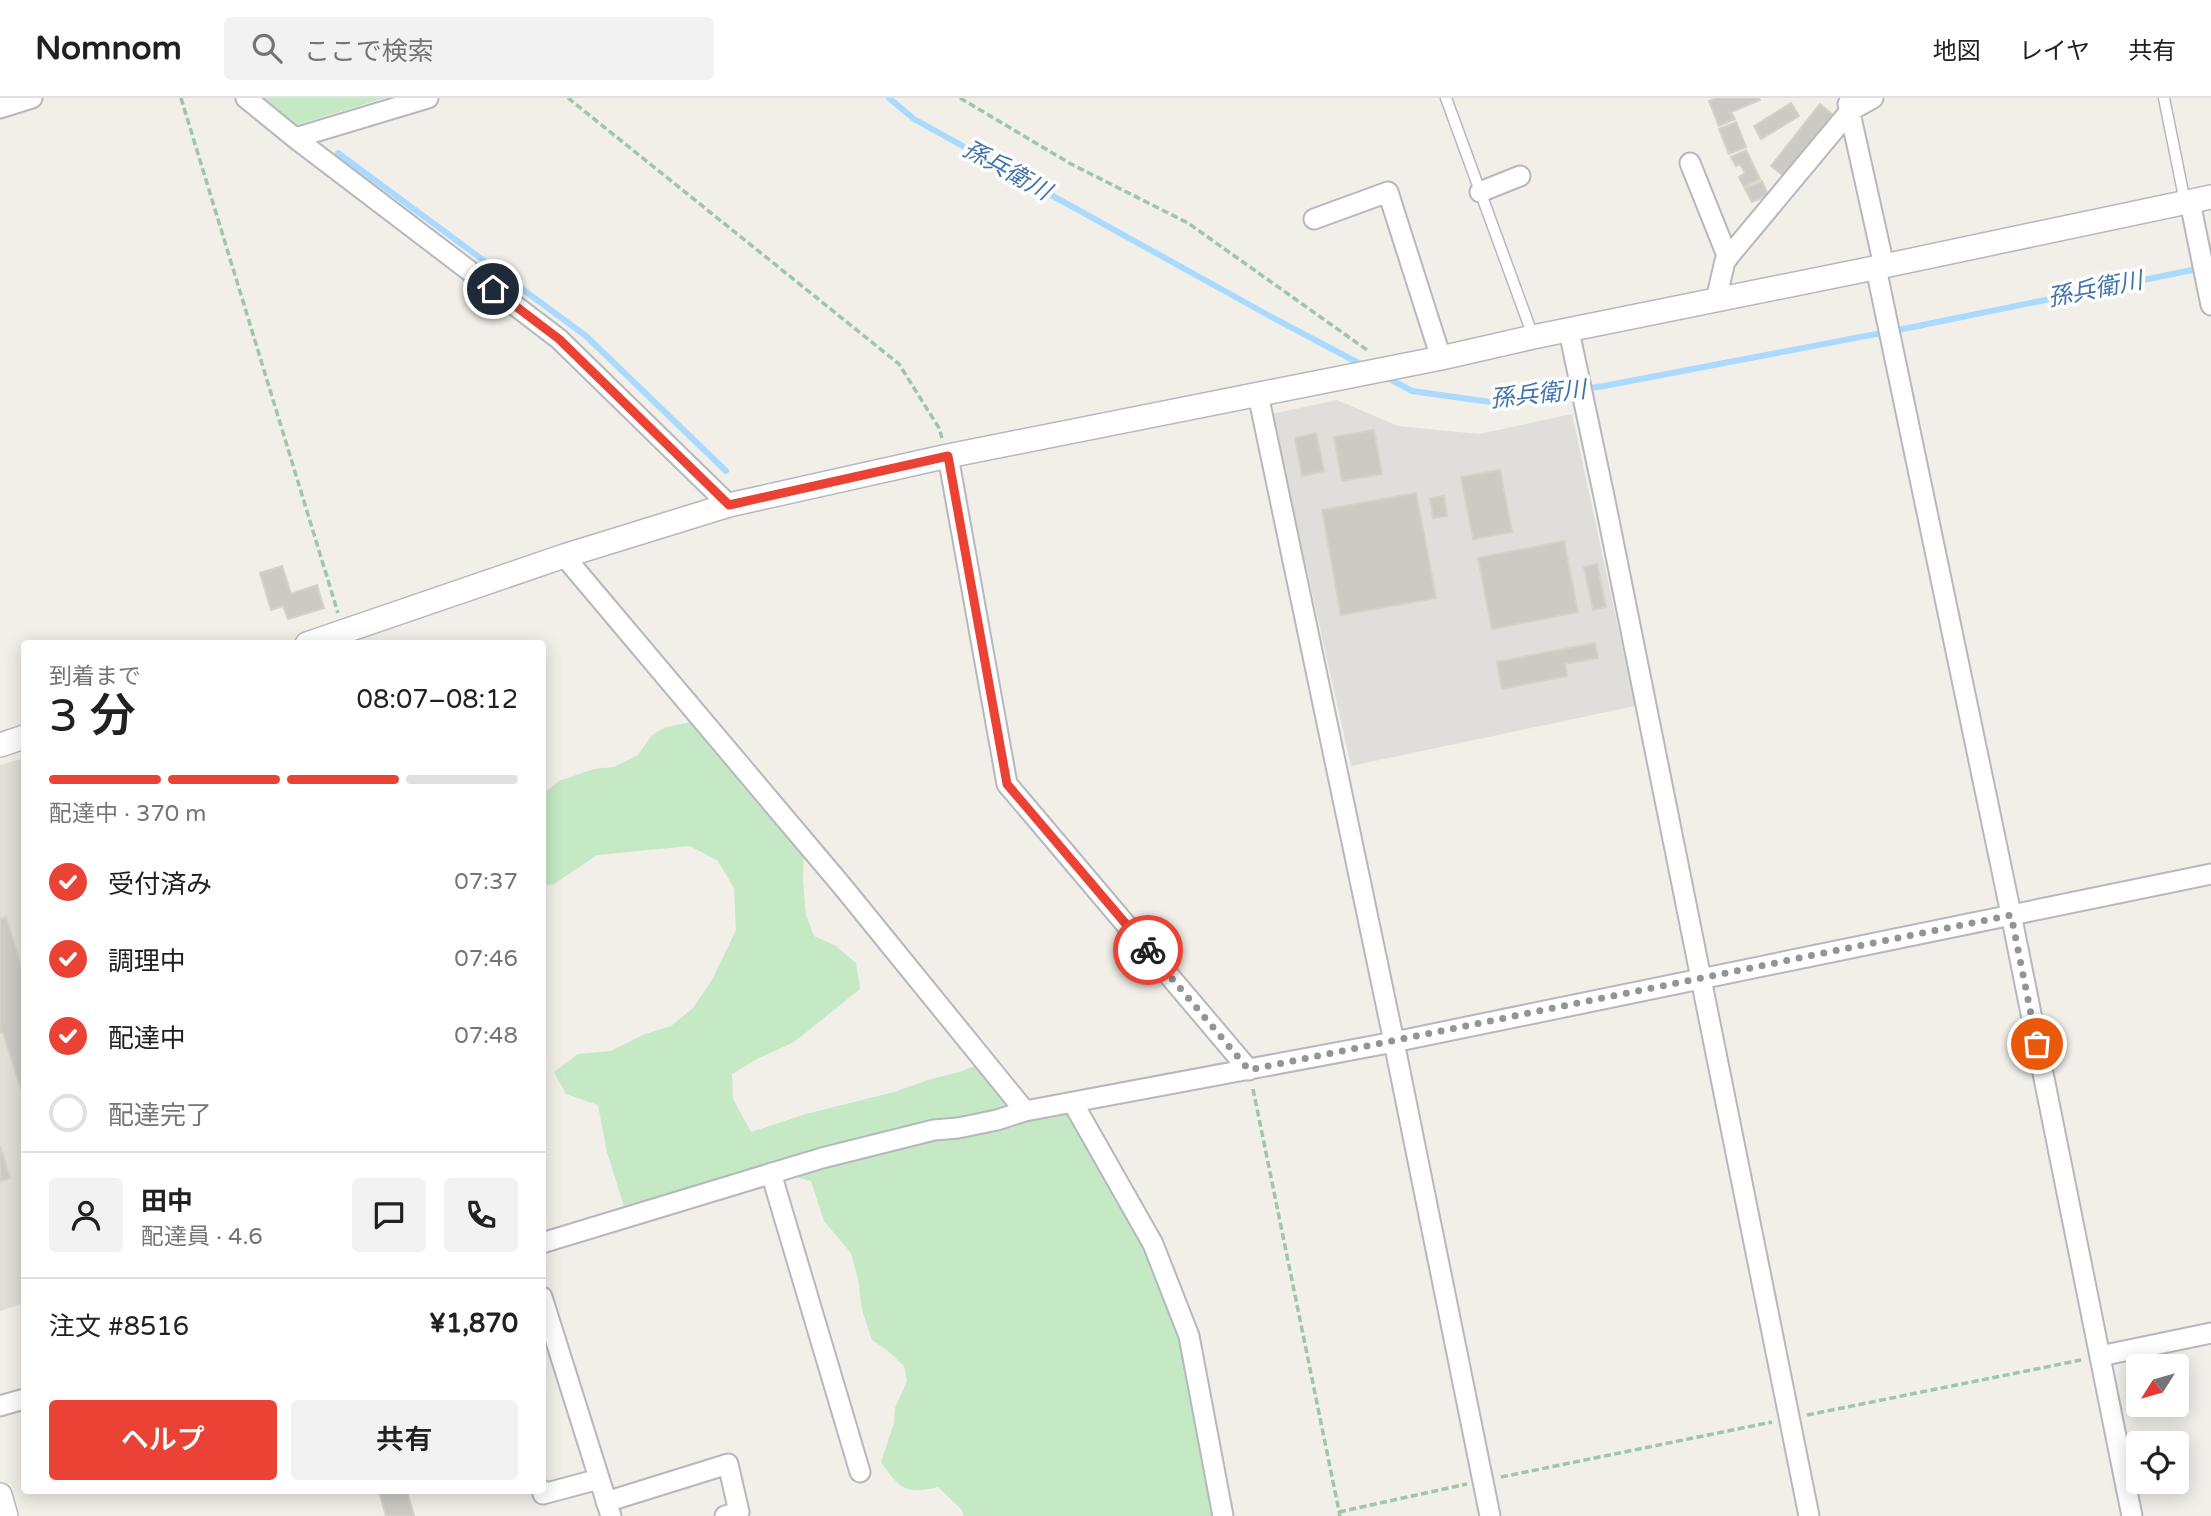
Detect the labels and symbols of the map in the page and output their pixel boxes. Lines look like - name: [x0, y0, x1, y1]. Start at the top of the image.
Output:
- water label: 孫兵衛川: [958, 134, 1058, 208]
- pin: [463, 259, 523, 319]
- water label: 孫兵衛川: [2045, 266, 2148, 313]
- water label: 孫兵衛川: [1489, 375, 1590, 414]
- courier: [1113, 915, 1183, 985]
- pin: [2007, 1014, 2067, 1074]
- north arrow: [2126, 1354, 2189, 1418]

